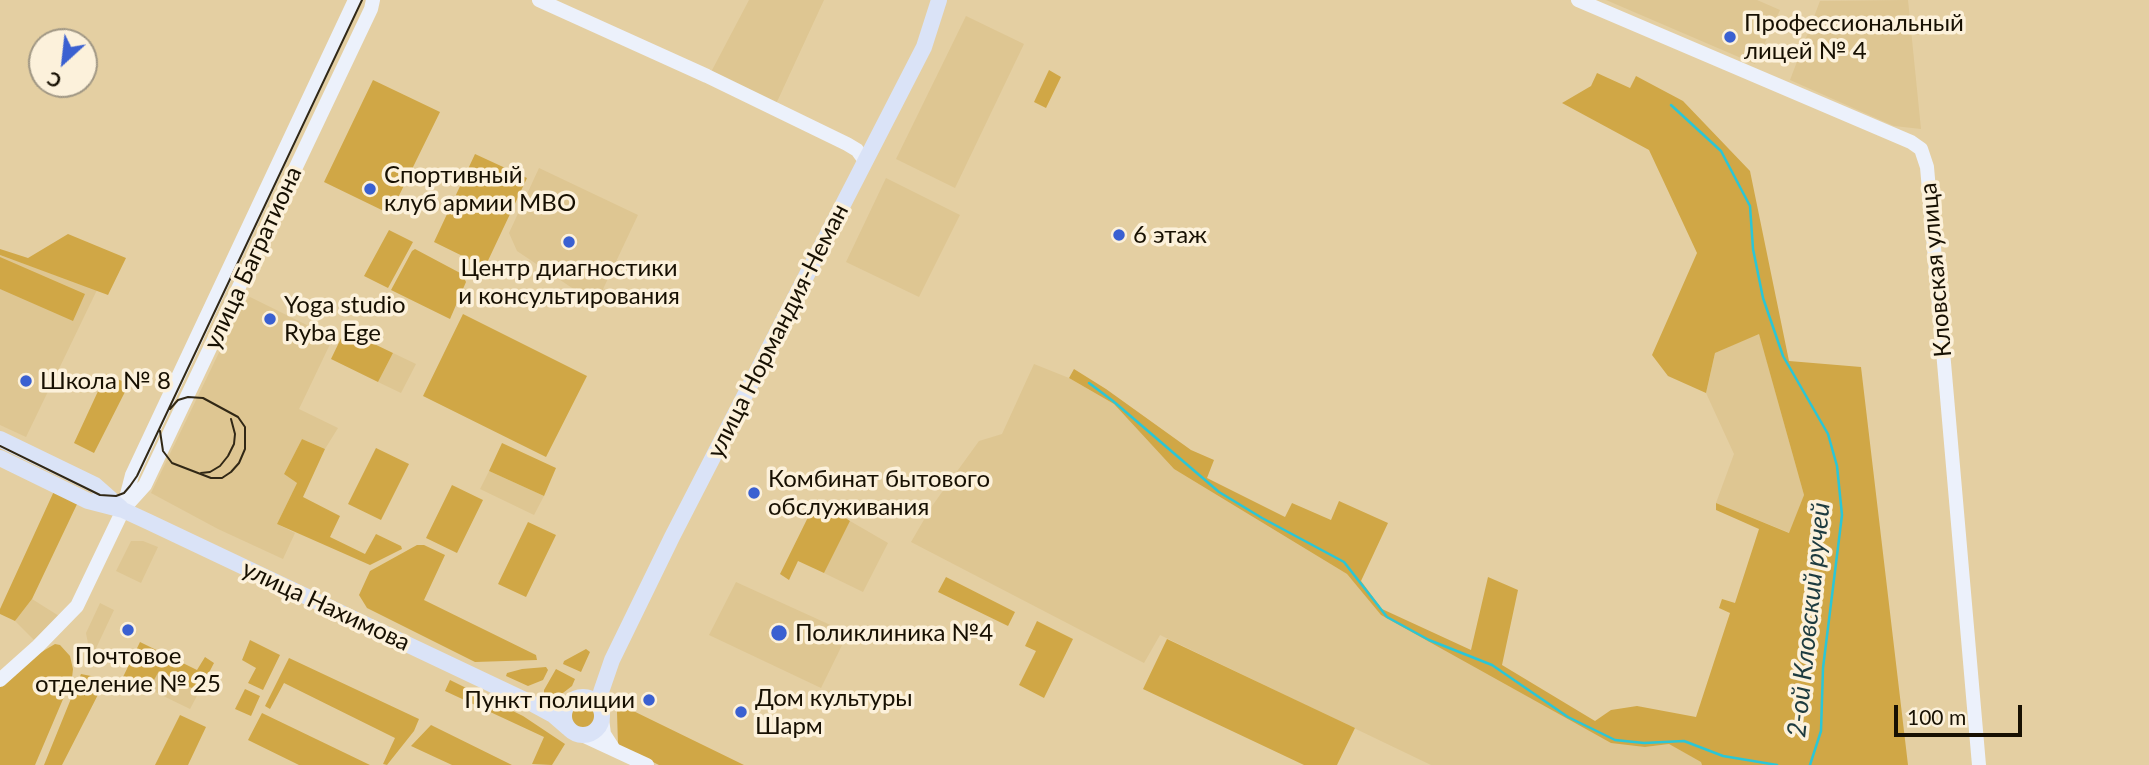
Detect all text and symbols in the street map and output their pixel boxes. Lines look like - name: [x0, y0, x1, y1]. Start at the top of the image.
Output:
- place label: Профессиональный лицей № 4: [1744, 9, 1964, 65]
- north arrow: [28, 28, 98, 98]
- marker: Профессиональный лицей № 4: [1722, 29, 1738, 45]
- text: С: [43, 67, 65, 93]
- place label: Спортивный клуб армии МВО: [384, 161, 576, 217]
- street label: улица Багратиона: [198, 162, 308, 354]
- marker: Спортивный клуб армии МВО: [362, 181, 378, 197]
- street label: Кловская улица: [1914, 182, 1958, 358]
- street label: улица Нормандия-Неман: [701, 199, 855, 463]
- place label: 6 этаж: [1133, 221, 1207, 249]
- marker: 6 этаж: [1111, 227, 1127, 243]
- marker: Центр диагностики и консультирования: [561, 234, 577, 250]
- place label: Центр диагностики и консультирования: [458, 254, 680, 310]
- place label: Yoga studio Ryba Ege: [284, 291, 406, 347]
- marker: Yoga studio Ryba Ege: [262, 311, 278, 327]
- place label: Школа № 8: [40, 367, 171, 395]
- marker: Школа № 8: [18, 373, 34, 389]
- place label: Комбинат бытового обслуживания: [768, 465, 990, 521]
- marker: Комбинат бытового обслуживания: [746, 485, 762, 501]
- water label: 2-ой Кловский ручей: [1781, 501, 1837, 739]
- street label: улица Нахимова: [238, 555, 414, 657]
- place label: Поликлиника №4: [795, 619, 993, 647]
- marker: Почтовое отделение № 25: [120, 622, 136, 638]
- marker: Поликлиника №4: [769, 623, 789, 643]
- place label: Почтовое отделение № 25: [35, 642, 221, 698]
- place label: Дом культуры Шарм: [755, 684, 913, 740]
- place label: Пункт полиции: [464, 686, 635, 714]
- marker: Пункт полиции: [641, 692, 657, 708]
- scale bar: [1897, 692, 2025, 736]
- marker: Дом культуры Шарм: [733, 704, 749, 720]
- text: 100 m: [1907, 704, 1966, 729]

